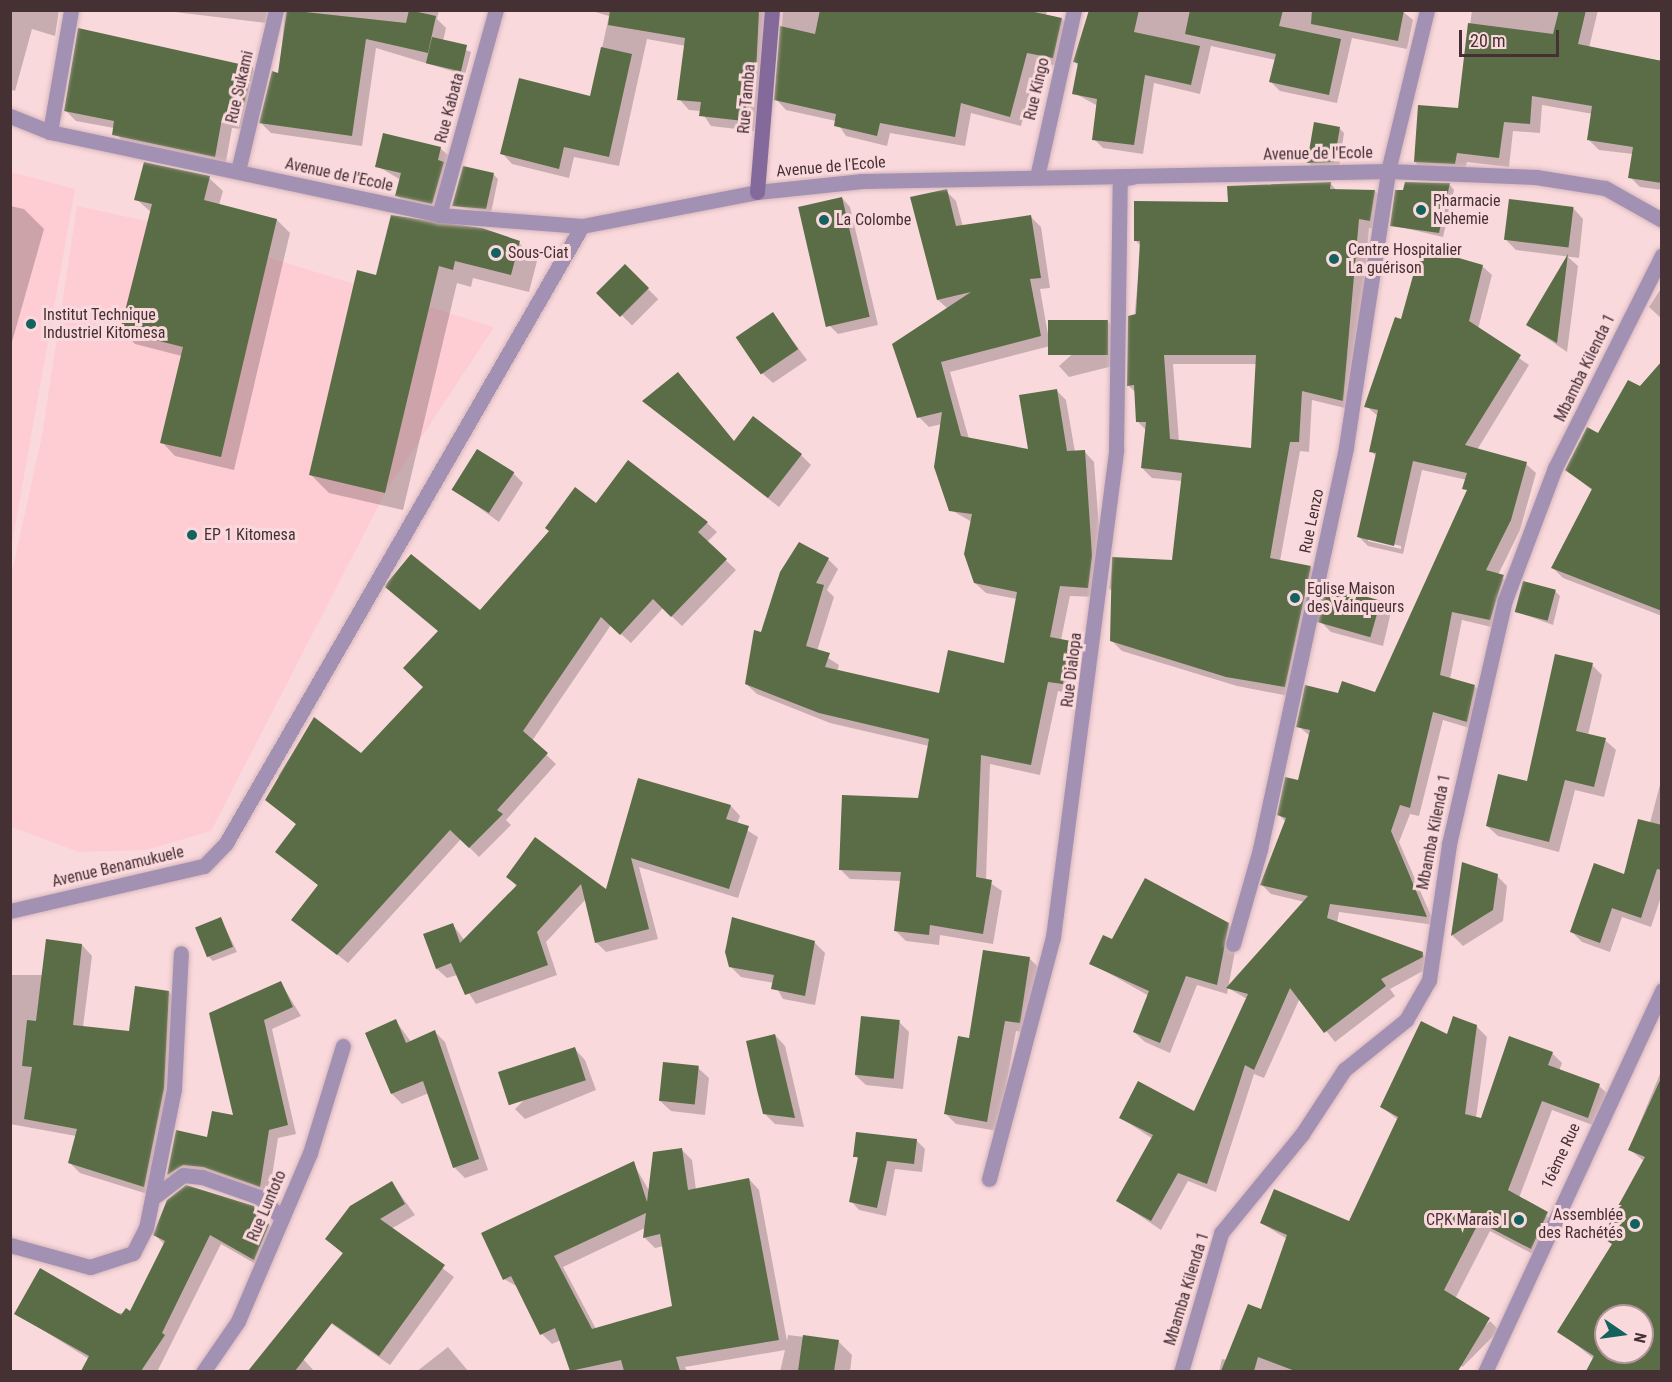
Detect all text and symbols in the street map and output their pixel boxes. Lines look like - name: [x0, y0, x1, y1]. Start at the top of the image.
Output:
- scale bar: [1462, 18, 1562, 56]
- text: 20 m: [1470, 30, 1505, 51]
- street label: Rue Sukami: [222, 49, 258, 125]
- street label: Rue Kingo: [1021, 56, 1053, 122]
- street label: Rue Tamba: [734, 63, 760, 135]
- street label: Rue Kabata: [431, 71, 469, 145]
- street label: Avenue de l'Ecole: [1263, 143, 1373, 165]
- street label: Avenue de l'Ecole: [776, 153, 886, 181]
- street label: Avenue de l'Ecole: [283, 154, 395, 196]
- place label: Pharmacie Nehemie: [1433, 191, 1500, 229]
- marker: Pharmacie Nehemie: [1414, 203, 1428, 217]
- place label: La Colombe: [836, 210, 911, 230]
- marker: La Colombe: [817, 213, 831, 227]
- place label: Centre Hospitalier La guérison: [1348, 240, 1462, 278]
- place label: Sous-Ciat: [508, 243, 568, 263]
- marker: Sous-Ciat: [489, 246, 503, 260]
- marker: Centre Hospitalier La guérison: [1325, 250, 1343, 268]
- place label: Institut Technique Industriel Kitomesa: [43, 305, 165, 343]
- street label: Mbamba Kilenda 1: [1551, 311, 1619, 425]
- marker: Institut Technique Industriel Kitomesa: [24, 317, 38, 331]
- street label: Rue Lenzo: [1296, 487, 1328, 555]
- place label: EP 1 Kitomesa: [204, 525, 296, 545]
- marker: EP 1 Kitomesa: [185, 528, 199, 542]
- place label: Eglise Maison des Vainqueurs: [1307, 579, 1404, 617]
- marker: Eglise Maison des Vainqueurs: [1288, 591, 1302, 605]
- street label: Rue Dialopa: [1058, 632, 1086, 708]
- street label: Mbamba Kilenda 1: [1413, 773, 1455, 891]
- street label: Avenue Benamukuele: [50, 842, 186, 892]
- street label: 16ème Rue: [1537, 1120, 1585, 1192]
- street label: Rue Luntoto: [243, 1168, 291, 1244]
- place label: Assemblée des Rachétés: [1538, 1205, 1623, 1243]
- place label: CPK Marais I: [1426, 1210, 1507, 1230]
- marker: CPK Marais I: [1512, 1213, 1526, 1227]
- marker: Assemblée des Rachétés: [1628, 1217, 1642, 1231]
- street label: Mbamba Kilenda 1: [1161, 1230, 1213, 1348]
- north arrow: [1594, 1304, 1654, 1364]
- text: N: [1630, 1331, 1650, 1345]

